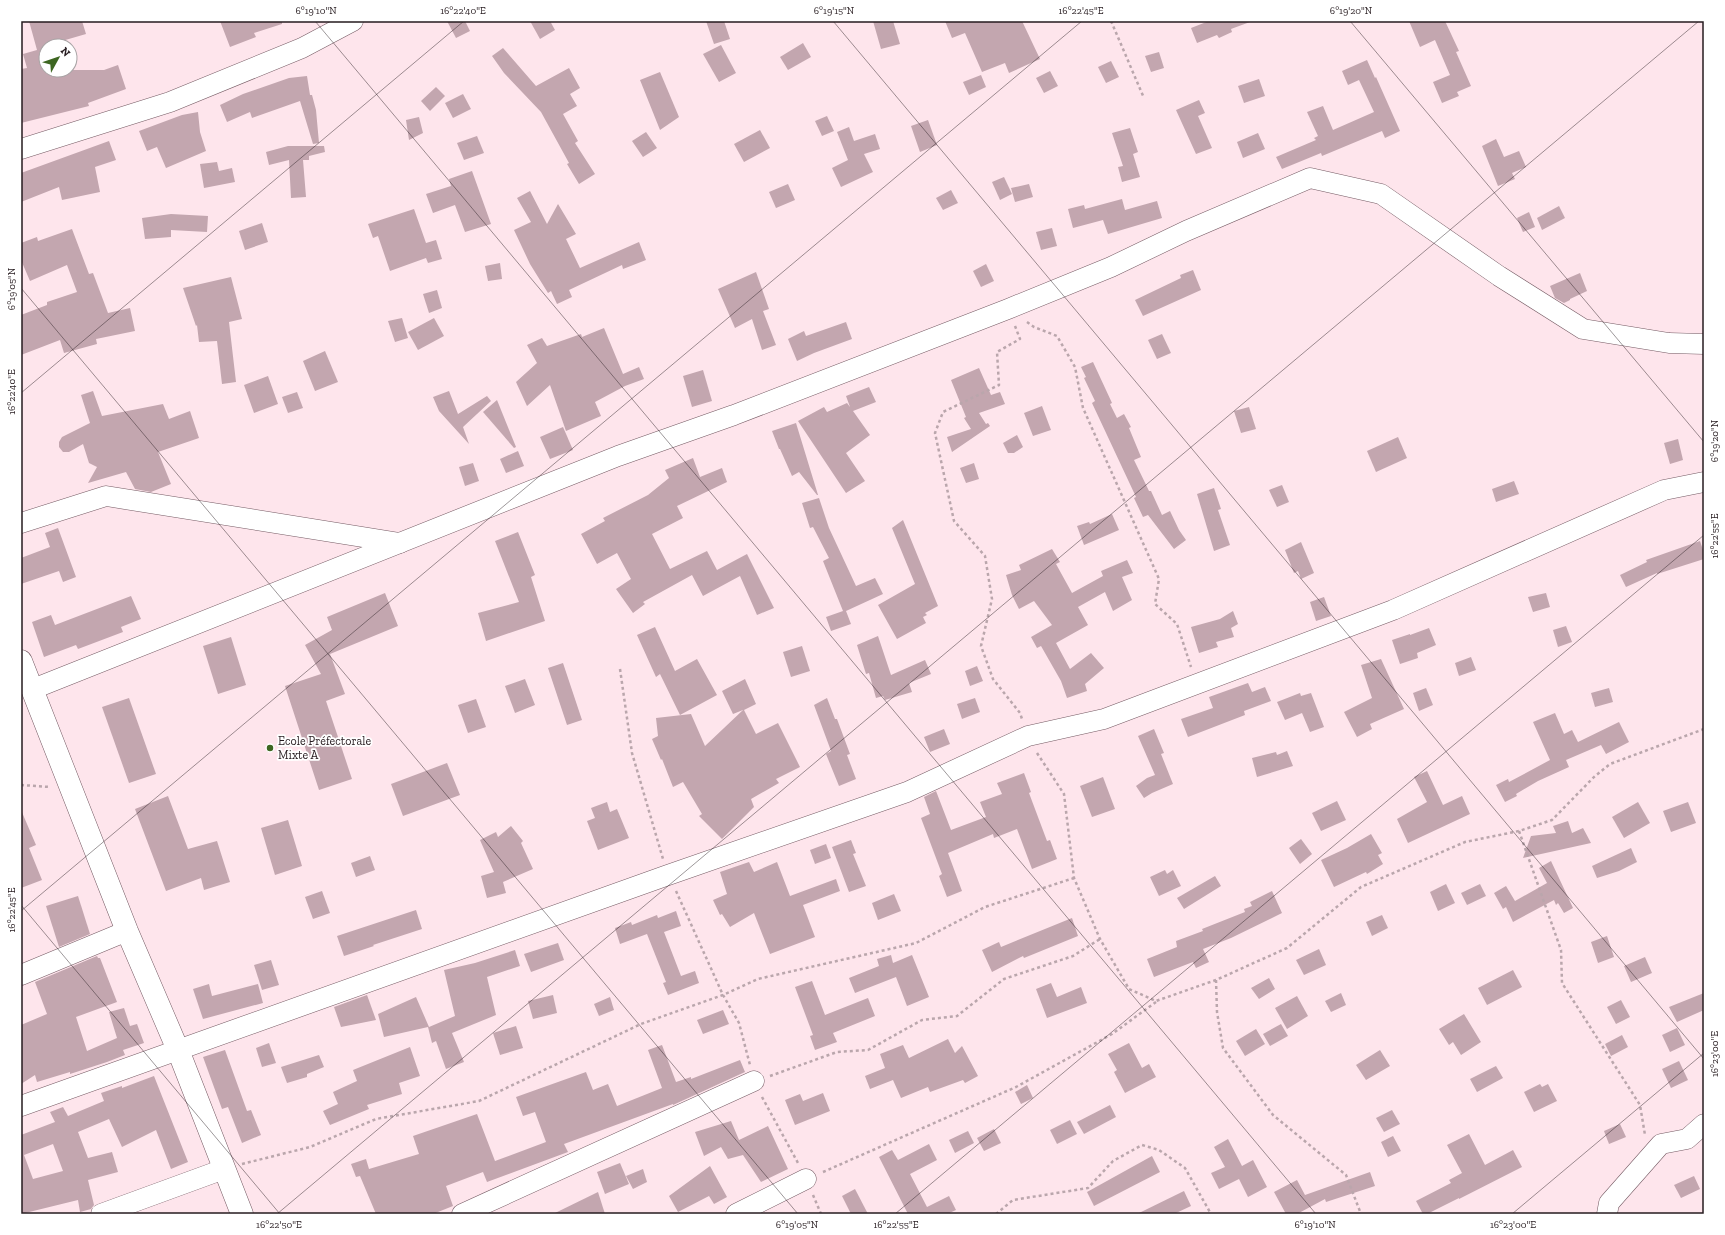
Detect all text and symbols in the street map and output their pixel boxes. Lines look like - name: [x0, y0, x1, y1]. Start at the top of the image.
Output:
- text: 6°19'10"N: [295, 5, 337, 17]
- text: 16°22'40"E: [440, 5, 486, 17]
- text: 6°19'15"N: [814, 5, 855, 17]
- text: 16°22'45"E: [1058, 5, 1104, 17]
- text: 6°19'20"N: [1330, 5, 1373, 17]
- north arrow: [38, 38, 78, 78]
- text: N: [58, 45, 73, 60]
- text: 6°19'05"N: [6, 267, 18, 310]
- text: 16°22'40"E: [6, 369, 18, 415]
- text: 6°19'20"N: [1709, 419, 1721, 462]
- text: 16°22'55"E: [1709, 513, 1721, 559]
- place label: Ecole Préfectorale Mixte A: [278, 734, 371, 762]
- marker: Ecole Préfectorale Mixte A: [265, 743, 275, 753]
- text: 16°22'45"E: [6, 887, 18, 933]
- text: 16°23'00"E: [1709, 1031, 1721, 1077]
- text: 16°22'50"E: [256, 1219, 302, 1231]
- text: 6°19'05"N: [776, 1219, 819, 1231]
- text: 16°22'55"E: [873, 1219, 919, 1231]
- text: 6°19'10"N: [1294, 1219, 1336, 1231]
- text: 16°23'00"E: [1490, 1219, 1536, 1231]

